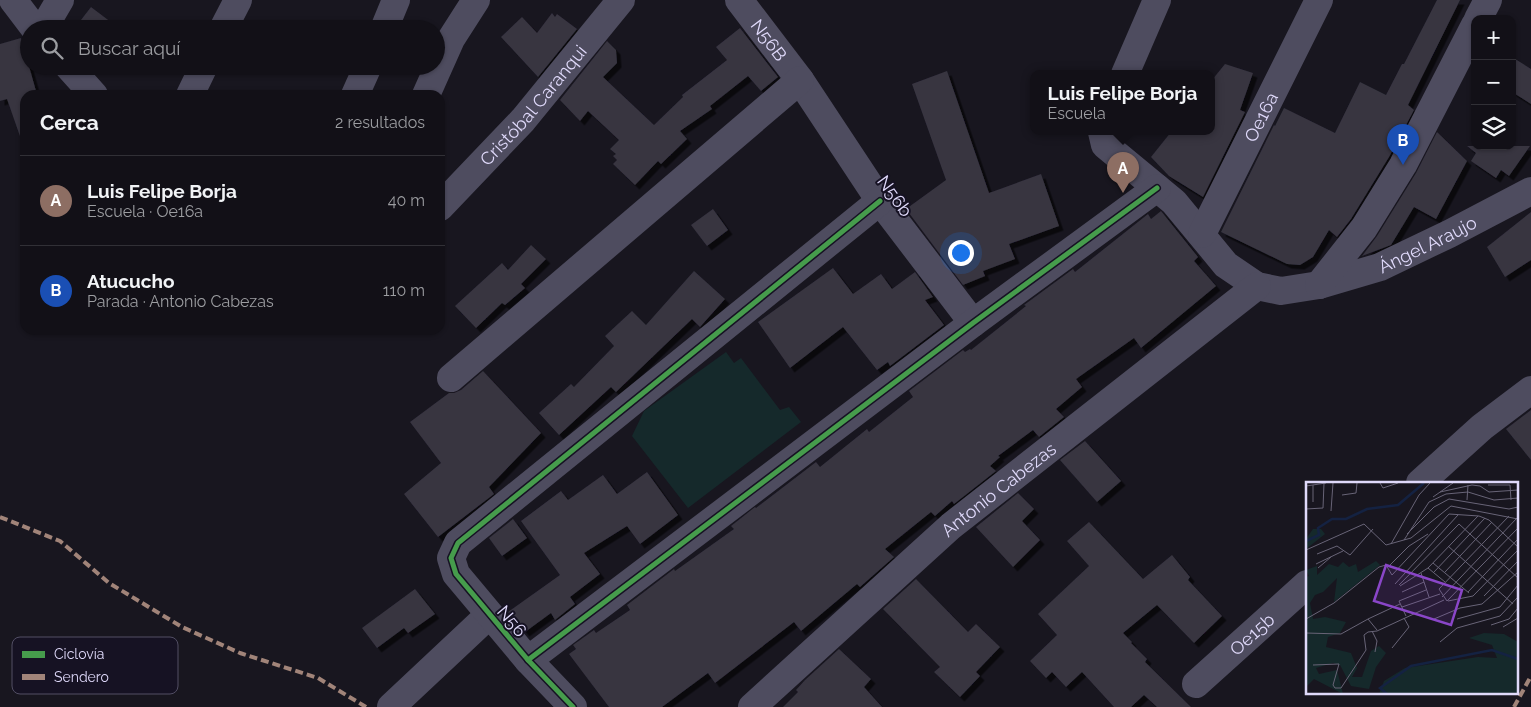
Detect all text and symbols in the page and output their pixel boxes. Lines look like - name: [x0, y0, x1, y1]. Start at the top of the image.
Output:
- street label: N56B: [747, 15, 792, 65]
- map controls: [1471, 15, 1516, 150]
- button: +: [1471, 15, 1516, 60]
- search box: [20, 20, 445, 75]
- icon: search: [38, 34, 66, 62]
- text: Buscar aquí: [78, 37, 180, 59]
- street label: Cristóbal Caranqui: [475, 41, 591, 170]
- button: −: [1471, 60, 1516, 105]
- popup: [1030, 70, 1215, 135]
- text: Luis Felipe Borja: [1048, 82, 1197, 104]
- street label: Oe16a: [1239, 89, 1282, 145]
- text: Escuela: [1048, 104, 1106, 123]
- button: layers: [1471, 105, 1516, 150]
- text: Cerca: [40, 110, 99, 135]
- text: 2 resultados: [335, 113, 425, 132]
- pin: B: [1387, 124, 1419, 165]
- pin: A: [1107, 152, 1139, 193]
- street label: N56b: [873, 171, 917, 221]
- text: Luis Felipe Borja: [87, 180, 237, 202]
- text: A: [51, 191, 61, 210]
- text: 40 m: [388, 191, 425, 210]
- text: Escuela · Oe16a: [87, 202, 203, 221]
- street label: Ángel Araujo: [1374, 211, 1480, 277]
- your location: [948, 240, 974, 266]
- text: Atucucho: [87, 270, 174, 292]
- text: B: [51, 281, 61, 300]
- text: 110 m: [383, 281, 425, 300]
- text: Parada · Antonio Cabezas: [87, 292, 274, 311]
- street label: Antonio Cabezas: [937, 437, 1060, 541]
- inset map: [1306, 482, 1518, 694]
- street label: N56: [493, 601, 531, 641]
- street label: Oe15b: [1225, 608, 1278, 659]
- legend: [12, 637, 178, 694]
- text: Ciclovía: [54, 646, 104, 662]
- text: Sendero: [54, 669, 109, 685]

